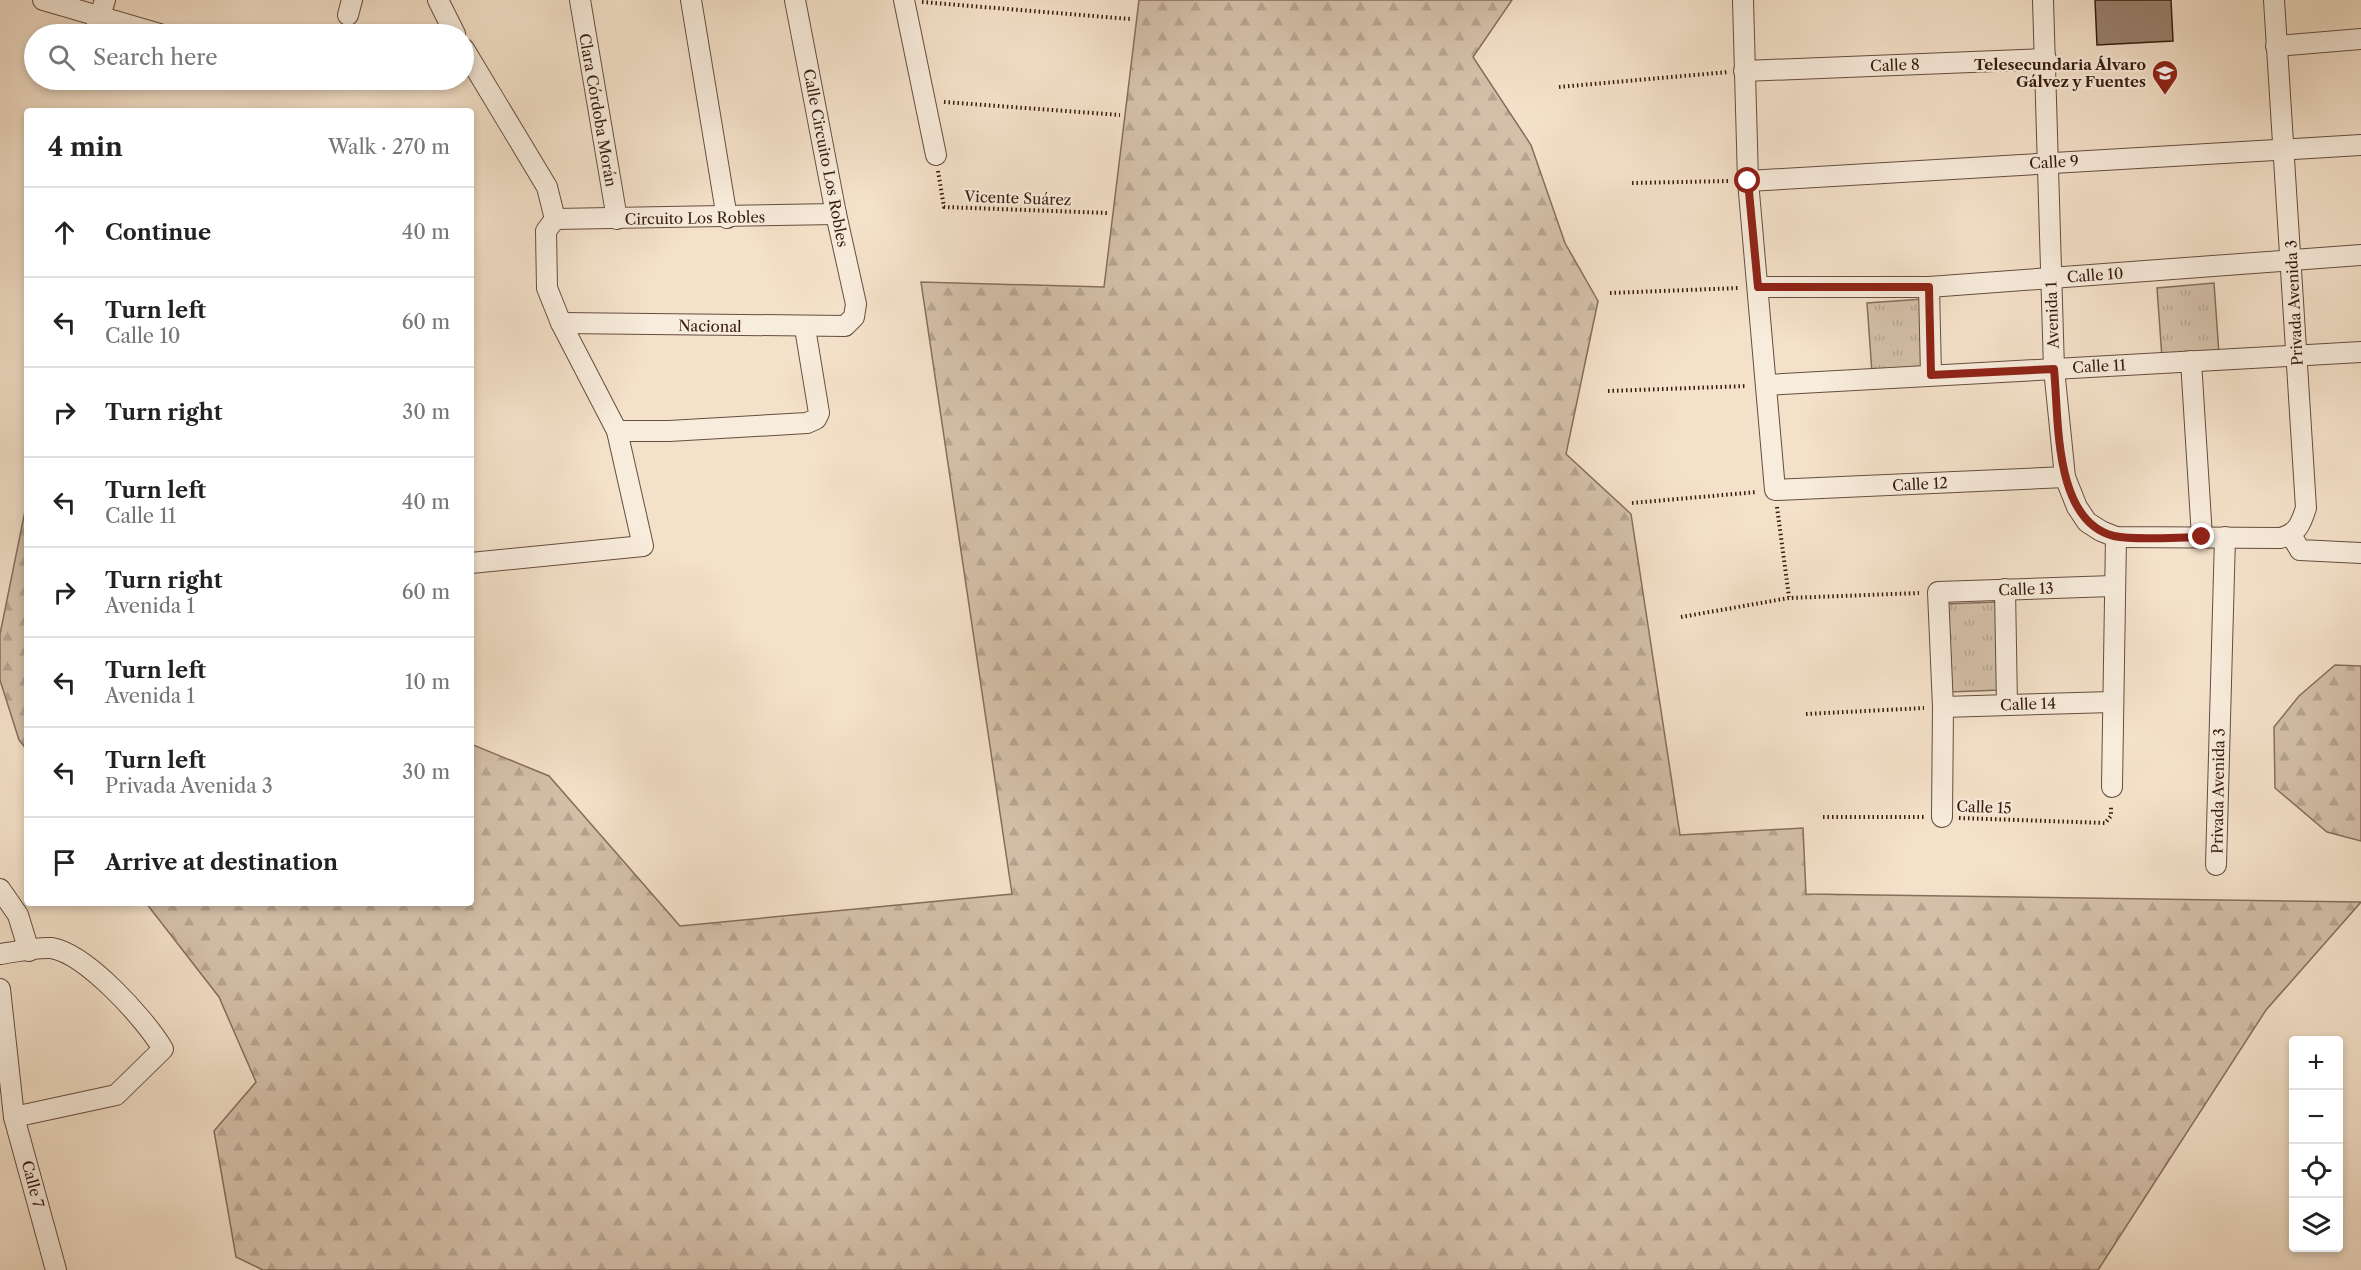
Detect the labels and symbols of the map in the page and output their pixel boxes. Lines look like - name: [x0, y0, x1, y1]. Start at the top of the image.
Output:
- street label: Clara Córdoba Morán: [575, 32, 621, 189]
- street label: Calle 8: [1870, 55, 1920, 75]
- place label: Telesecundaria Álvaro Gálvez y Fuentes: [1974, 55, 2146, 91]
- school or university icon: Telesecundaria Álvaro Gálvez y Fuentes: [2150, 58, 2180, 96]
- street label: Calle Circuito Los Robles: [799, 67, 853, 249]
- street label: Calle 9: [2029, 151, 2079, 173]
- route start: [1734, 167, 1760, 193]
- street label: Vicente Suárez: [963, 187, 1072, 209]
- street label: Circuito Los Robles: [625, 207, 765, 229]
- street label: Privada Avenida 3: [2281, 240, 2307, 366]
- street label: Calle 10: [2066, 264, 2124, 286]
- street label: Avenida 1: [2041, 280, 2063, 350]
- street label: Nacional: [678, 316, 742, 336]
- street label: Calle 11: [2072, 355, 2127, 377]
- street label: Calle 12: [1892, 473, 1948, 495]
- route end: [2188, 523, 2214, 549]
- street label: Calle 13: [1998, 579, 2054, 599]
- street label: Calle 14: [2000, 694, 2056, 714]
- street label: Privada Avenida 3: [2207, 728, 2229, 854]
- street label: Calle 15: [1956, 797, 2012, 817]
- street label: Calle 7: [18, 1158, 49, 1210]

